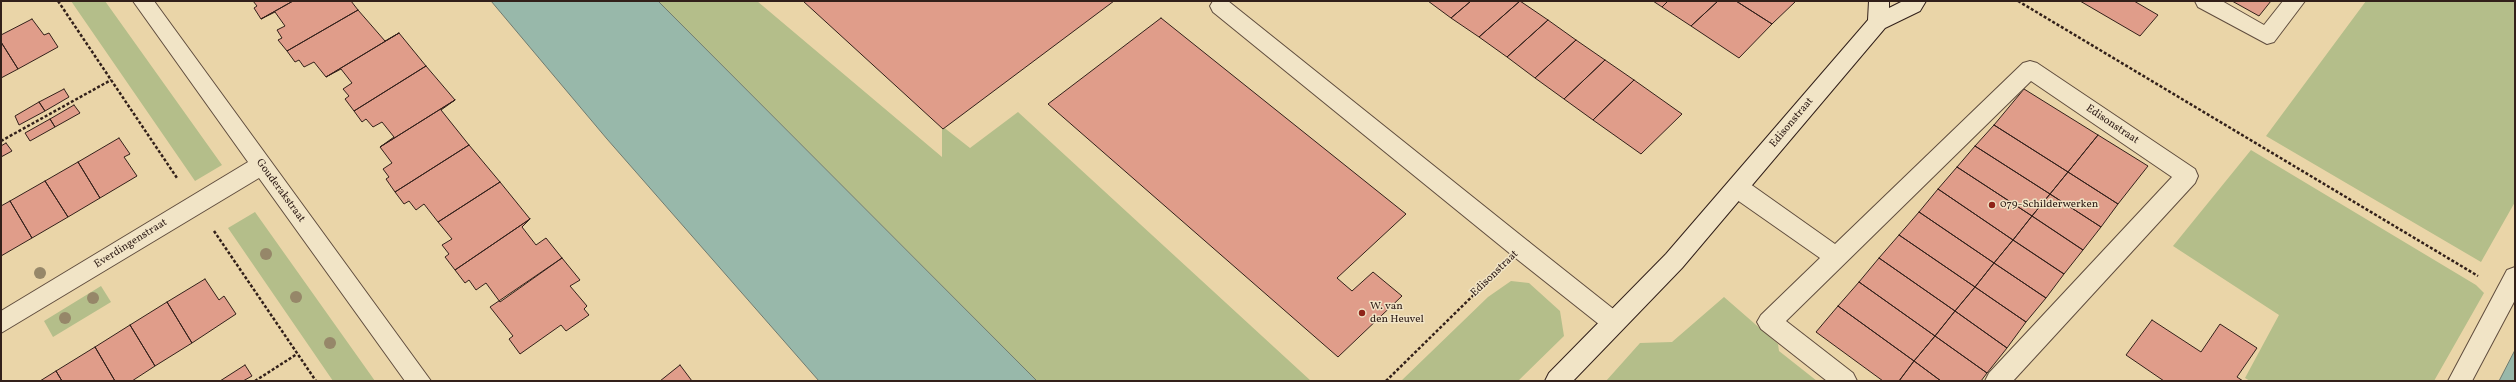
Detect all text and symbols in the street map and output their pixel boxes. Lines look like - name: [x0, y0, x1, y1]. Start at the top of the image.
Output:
- street label: Edisonstraat: [1767, 95, 1817, 151]
- street label: Edisonstraat: [2083, 102, 2141, 148]
- street label: Gouderakstraat: [252, 157, 308, 225]
- place label: 079-Schilderwerken: [2000, 198, 2098, 212]
- marker: 079-Schilderwerken: [1987, 200, 1997, 210]
- street label: Everdingenstraat: [92, 216, 170, 272]
- street label: Edisonstraat: [1468, 248, 1522, 300]
- place label: W. van den Heuvel: [1370, 300, 1424, 326]
- marker: W. van den Heuvel: [1357, 308, 1367, 318]

